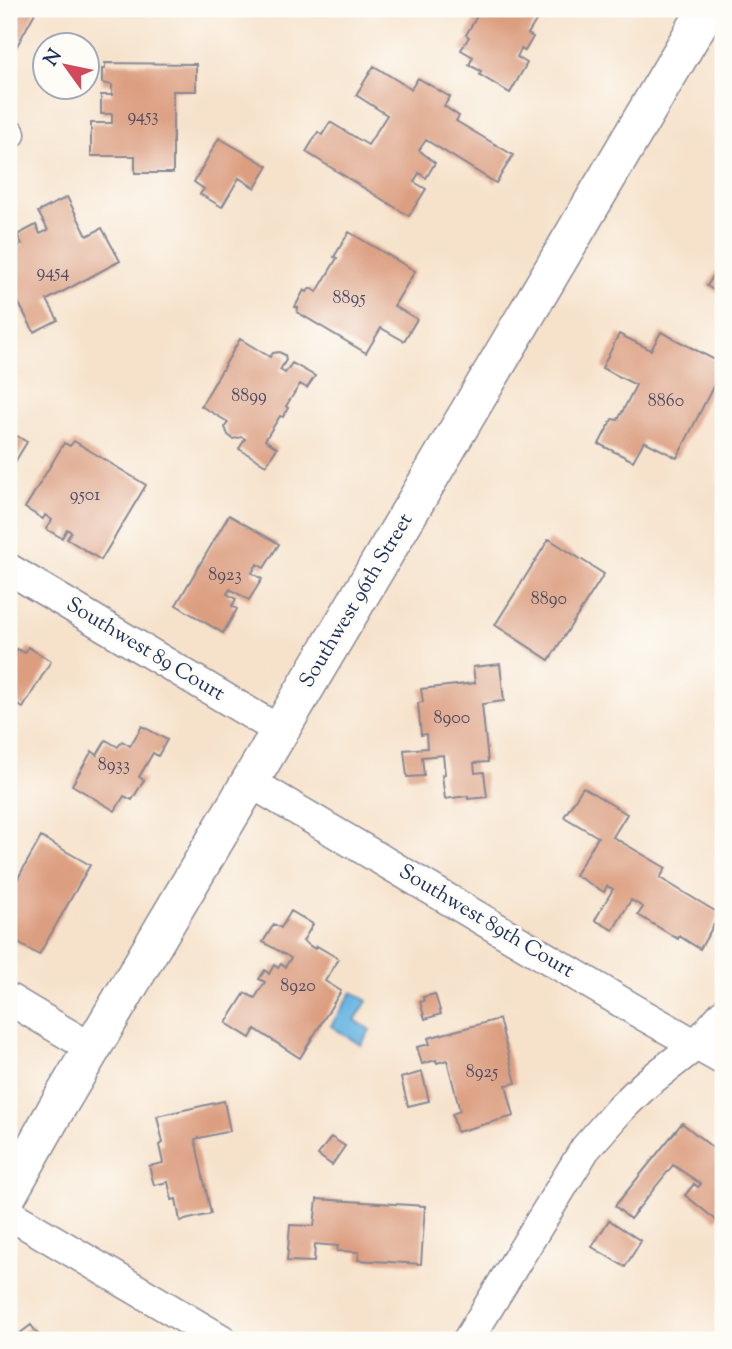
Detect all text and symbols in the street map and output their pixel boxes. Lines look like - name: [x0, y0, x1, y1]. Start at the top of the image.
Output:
- north arrow: [32, 32, 102, 102]
- text: N: [38, 44, 69, 72]
- house number: 9453: [127, 104, 159, 130]
- house number: 9454: [36, 260, 70, 286]
- house number: 8895: [332, 286, 366, 312]
- house number: 8899: [231, 384, 267, 410]
- house number: 8860: [648, 389, 684, 415]
- house number: 9501: [70, 483, 100, 509]
- street label: Southwest 96th Street: [293, 508, 421, 694]
- house number: 8923: [208, 563, 242, 589]
- house number: 8890: [531, 587, 567, 613]
- street label: Southwest 89 Court: [60, 591, 230, 709]
- house number: 8900: [434, 706, 470, 732]
- house number: 8933: [98, 753, 130, 779]
- street label: Southwest 89th Court: [393, 858, 579, 986]
- house number: 8920: [280, 974, 316, 1000]
- house number: 8925: [466, 1060, 498, 1086]

